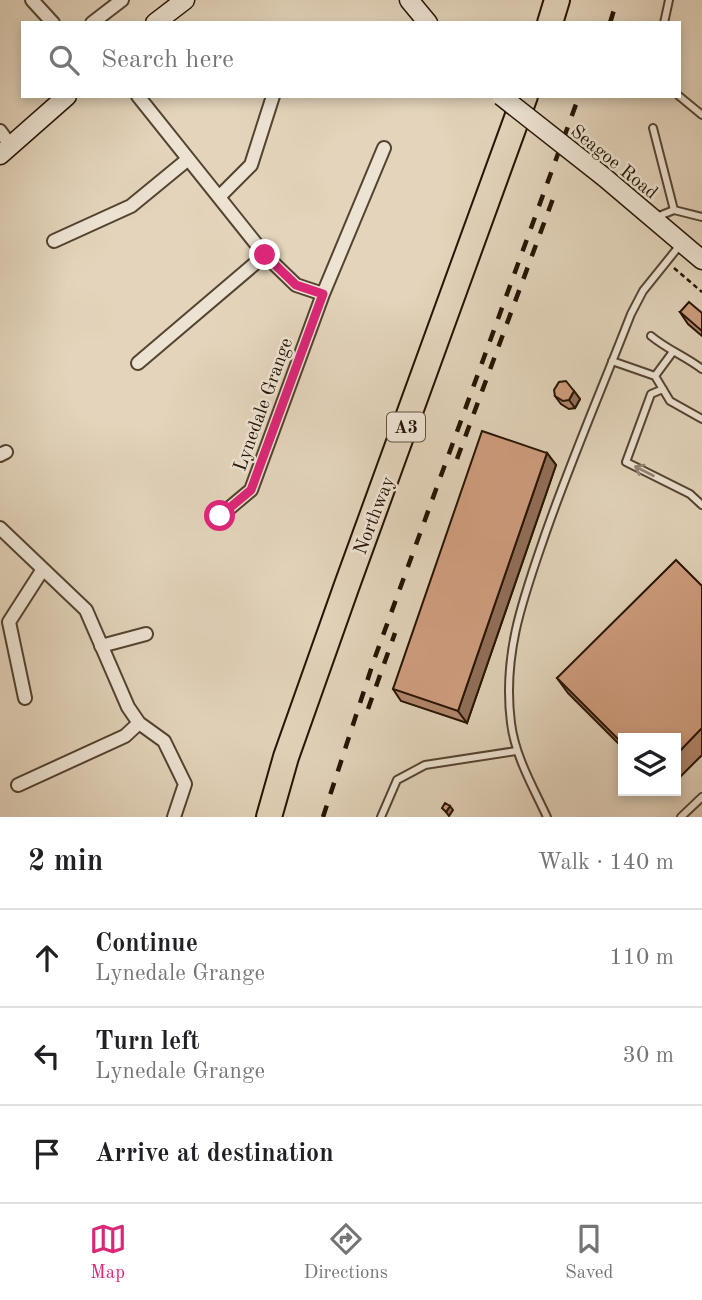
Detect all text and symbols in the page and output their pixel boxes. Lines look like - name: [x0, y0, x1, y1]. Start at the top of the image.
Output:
- search box: [21, 21, 681, 98]
- icon: search: [45, 41, 83, 79]
- text: Search here: [101, 47, 234, 73]
- street label: Seagoe Road: [566, 122, 661, 204]
- route end: [249, 239, 280, 270]
- street label: Lynedale Grange: [231, 336, 297, 474]
- road number: A3: [387, 412, 425, 442]
- one-way arrow: [634, 463, 655, 477]
- street label: Northway: [352, 474, 399, 558]
- route start: [204, 500, 235, 531]
- map controls: [618, 733, 681, 796]
- button: layers: [618, 733, 681, 796]
- text: 2 min: [28, 847, 103, 877]
- text: Walk · 140 m: [538, 851, 674, 874]
- text: Continue: [95, 931, 198, 957]
- icon: ahead: [28, 939, 66, 977]
- text: 110 m: [609, 946, 674, 969]
- text: Lynedale Grange: [95, 962, 265, 985]
- text: Turn left: [95, 1029, 200, 1055]
- icon: left: [28, 1037, 66, 1075]
- text: 30 m: [623, 1044, 674, 1067]
- text: Lynedale Grange: [95, 1060, 265, 1083]
- icon: arrive: [28, 1135, 66, 1173]
- text: Arrive at destination: [95, 1141, 334, 1167]
- tab: Map: [89, 1220, 127, 1285]
- tab: Directions: [304, 1220, 388, 1285]
- tab: Saved: [565, 1220, 613, 1285]

